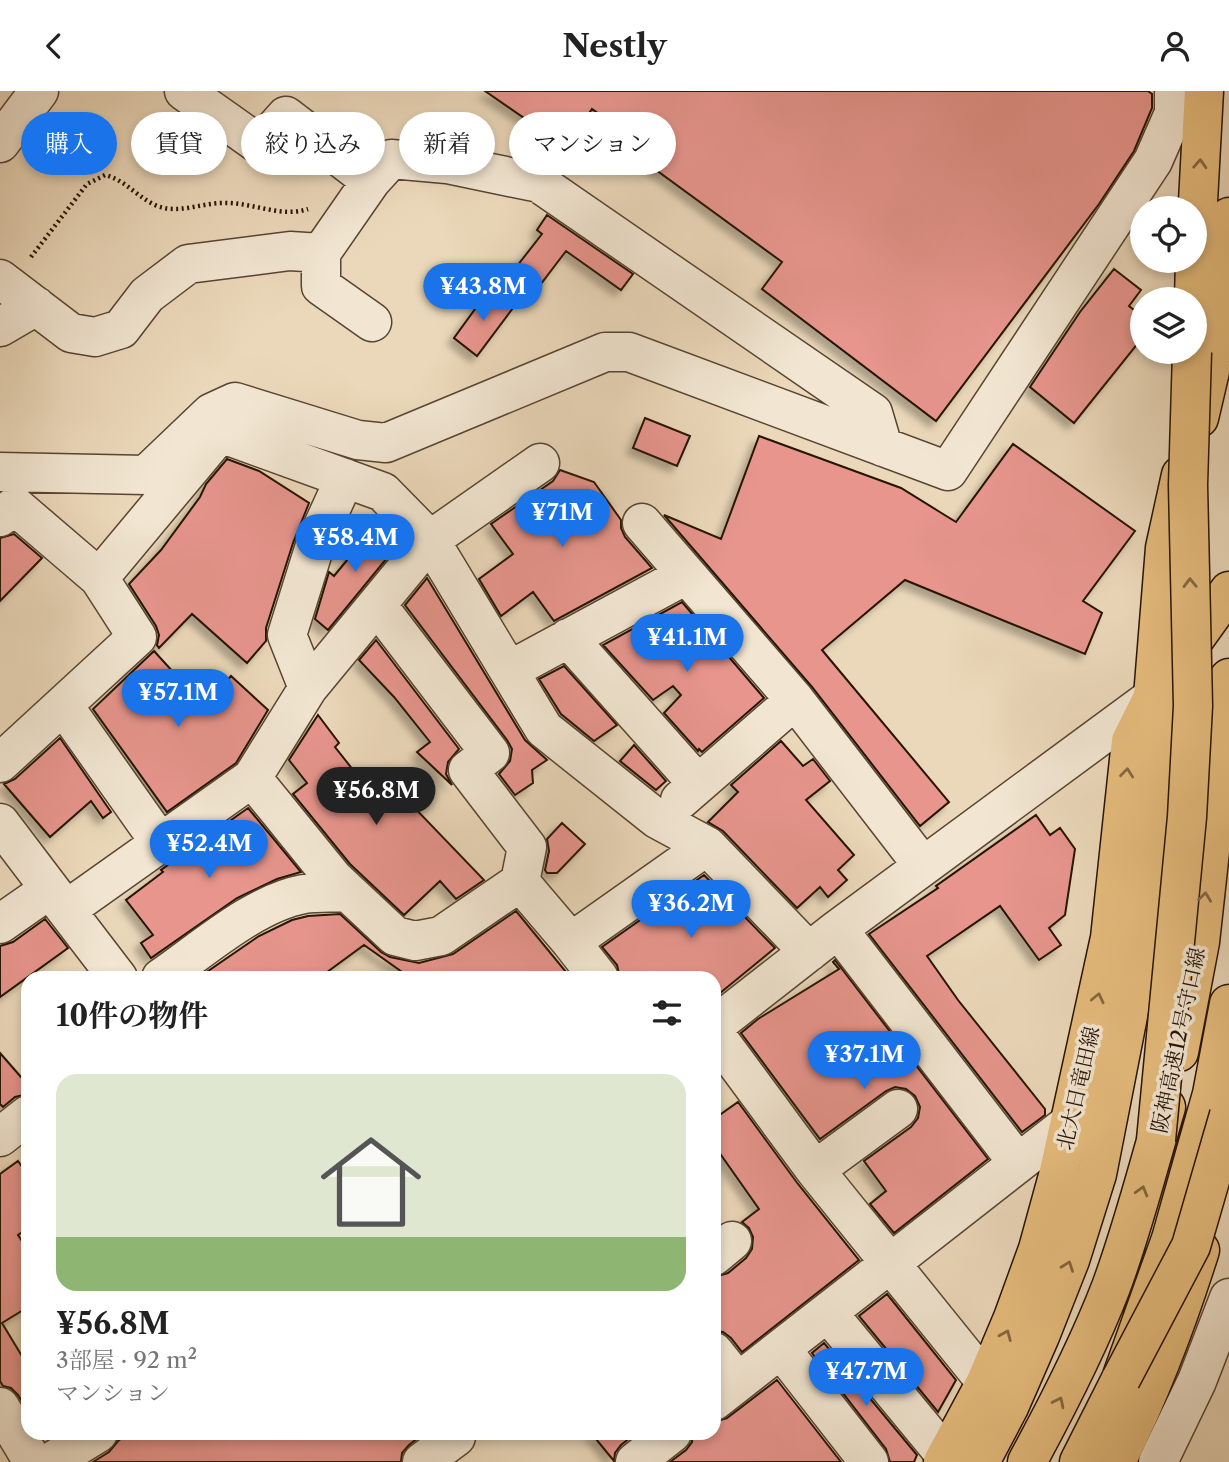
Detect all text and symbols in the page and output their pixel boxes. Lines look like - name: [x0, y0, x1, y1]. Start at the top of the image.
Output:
- text: Nestly: [562, 26, 667, 65]
- icon: back: [35, 27, 73, 65]
- icon: person: [1156, 27, 1194, 65]
- chip: 購入: [21, 112, 117, 175]
- chip: 賃貸: [131, 112, 227, 175]
- chip: 絞り込み: [241, 112, 385, 175]
- chip: 新着: [399, 112, 495, 175]
- chip: マンション: [509, 112, 676, 175]
- one-way arrow: [1192, 159, 1207, 170]
- map controls: [1130, 196, 1207, 364]
- button: locate: [1130, 196, 1207, 273]
- pin: ¥43.8M: [426, 264, 540, 323]
- text: ¥43.8M: [439, 272, 527, 300]
- button: layers: [1130, 287, 1207, 364]
- pin: ¥71M: [521, 489, 603, 549]
- text: ¥71M: [531, 498, 593, 526]
- pin: ¥58.4M: [298, 515, 412, 574]
- text: ¥58.4M: [311, 523, 399, 551]
- one-way arrow: [1182, 578, 1198, 588]
- pin: ¥41.1M: [630, 615, 744, 674]
- text: ¥41.1M: [647, 623, 727, 651]
- pin: ¥57.1M: [121, 669, 235, 729]
- text: ¥57.1M: [138, 678, 218, 706]
- pin: ¥56.8M: [319, 767, 433, 827]
- one-way arrow: [1120, 767, 1135, 779]
- text: ¥56.8M: [332, 776, 420, 804]
- pin: ¥52.4M: [152, 821, 266, 880]
- text: ¥52.4M: [166, 829, 252, 857]
- pin: ¥36.2M: [634, 881, 748, 940]
- text: ¥36.2M: [648, 889, 734, 917]
- one-way arrow: [1197, 891, 1212, 902]
- street label: 阪神高速12号守口線: [1146, 945, 1210, 1135]
- one-way arrow: [1090, 992, 1105, 1004]
- icon: filters: [648, 994, 686, 1032]
- text: 10件の物件: [56, 997, 208, 1034]
- street label: 北大日竜田線: [1052, 1024, 1104, 1152]
- pin: ¥37.1M: [807, 1031, 921, 1091]
- text: ¥37.1M: [824, 1040, 904, 1068]
- icon: home: [308, 1119, 434, 1245]
- one-way arrow: [1134, 1185, 1148, 1197]
- one-way arrow: [1060, 1260, 1074, 1272]
- text: ¥56.8M: [56, 1305, 170, 1342]
- one-way arrow: [998, 1330, 1012, 1342]
- text: 3部屋 · 92 m²: [56, 1346, 197, 1374]
- pin: ¥47.7M: [809, 1349, 923, 1408]
- text: ¥47.7M: [825, 1357, 907, 1385]
- text: マンション: [56, 1379, 170, 1407]
- one-way arrow: [1050, 1397, 1064, 1409]

